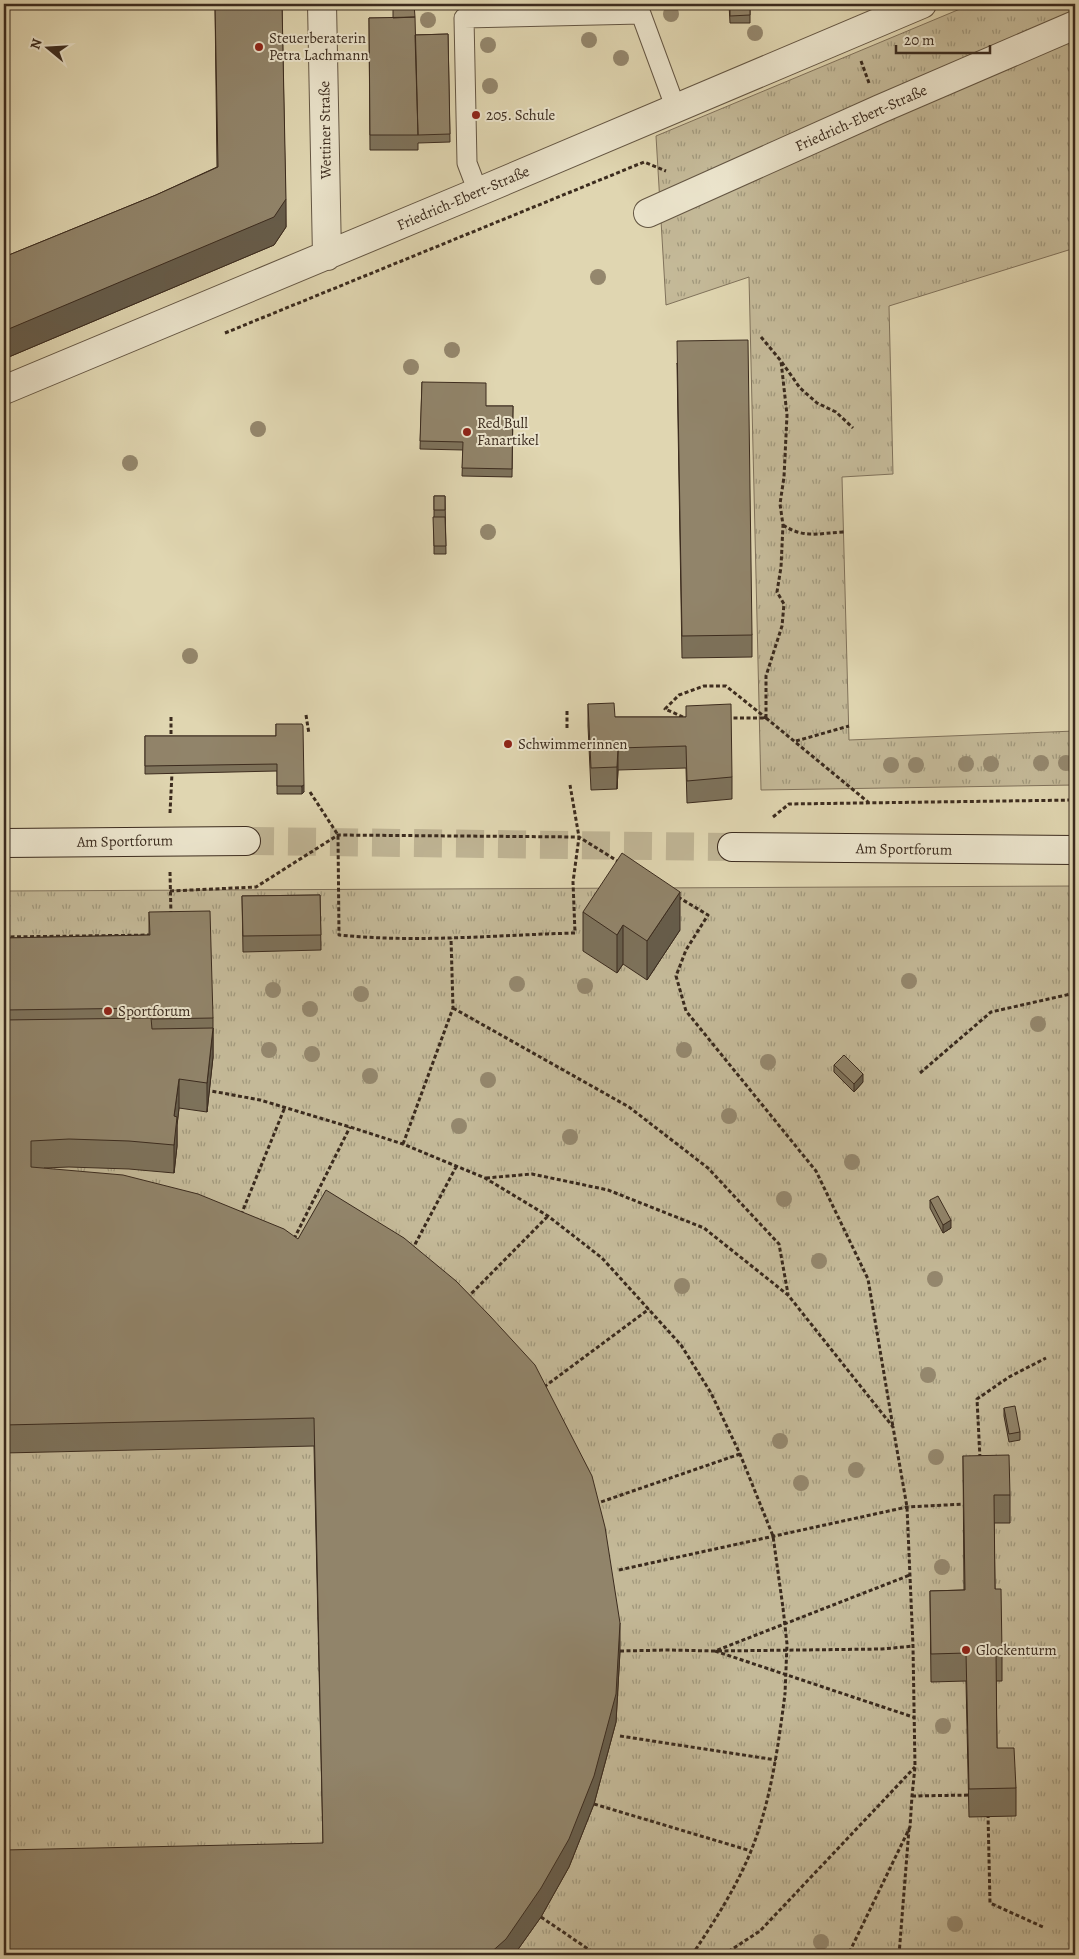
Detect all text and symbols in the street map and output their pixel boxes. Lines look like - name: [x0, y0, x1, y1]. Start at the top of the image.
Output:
- north arrow: [22, 22, 72, 72]
- scale bar: [896, 22, 990, 54]
- place label: Steuerberaterin Petra Lachmann: [269, 28, 369, 65]
- text: 20 m: [904, 30, 935, 50]
- text: N: [26, 36, 47, 52]
- marker: Steuerberaterin Petra Lachmann: [253, 41, 265, 53]
- street label: Wettiner Straße: [314, 80, 336, 180]
- street label: Friedrich-Ebert-Straße: [792, 80, 930, 156]
- place label: 205. Schule: [486, 105, 556, 125]
- marker: 205. Schule: [470, 109, 482, 121]
- street label: Friedrich-Ebert-Straße: [394, 161, 533, 235]
- place label: Red Bull Fanartikel: [477, 413, 539, 450]
- marker: Red Bull Fanartikel: [461, 426, 473, 438]
- place label: Schwimmerinnen: [518, 734, 628, 754]
- marker: Schwimmerinnen: [502, 738, 514, 750]
- street label: Am Sportforum: [76, 830, 174, 852]
- street label: Am Sportforum: [855, 838, 953, 860]
- place label: Sportforum: [118, 1001, 191, 1021]
- marker: Sportforum: [102, 1005, 114, 1017]
- place label: Glockenturm: [976, 1640, 1057, 1660]
- marker: Glockenturm: [960, 1644, 972, 1656]

